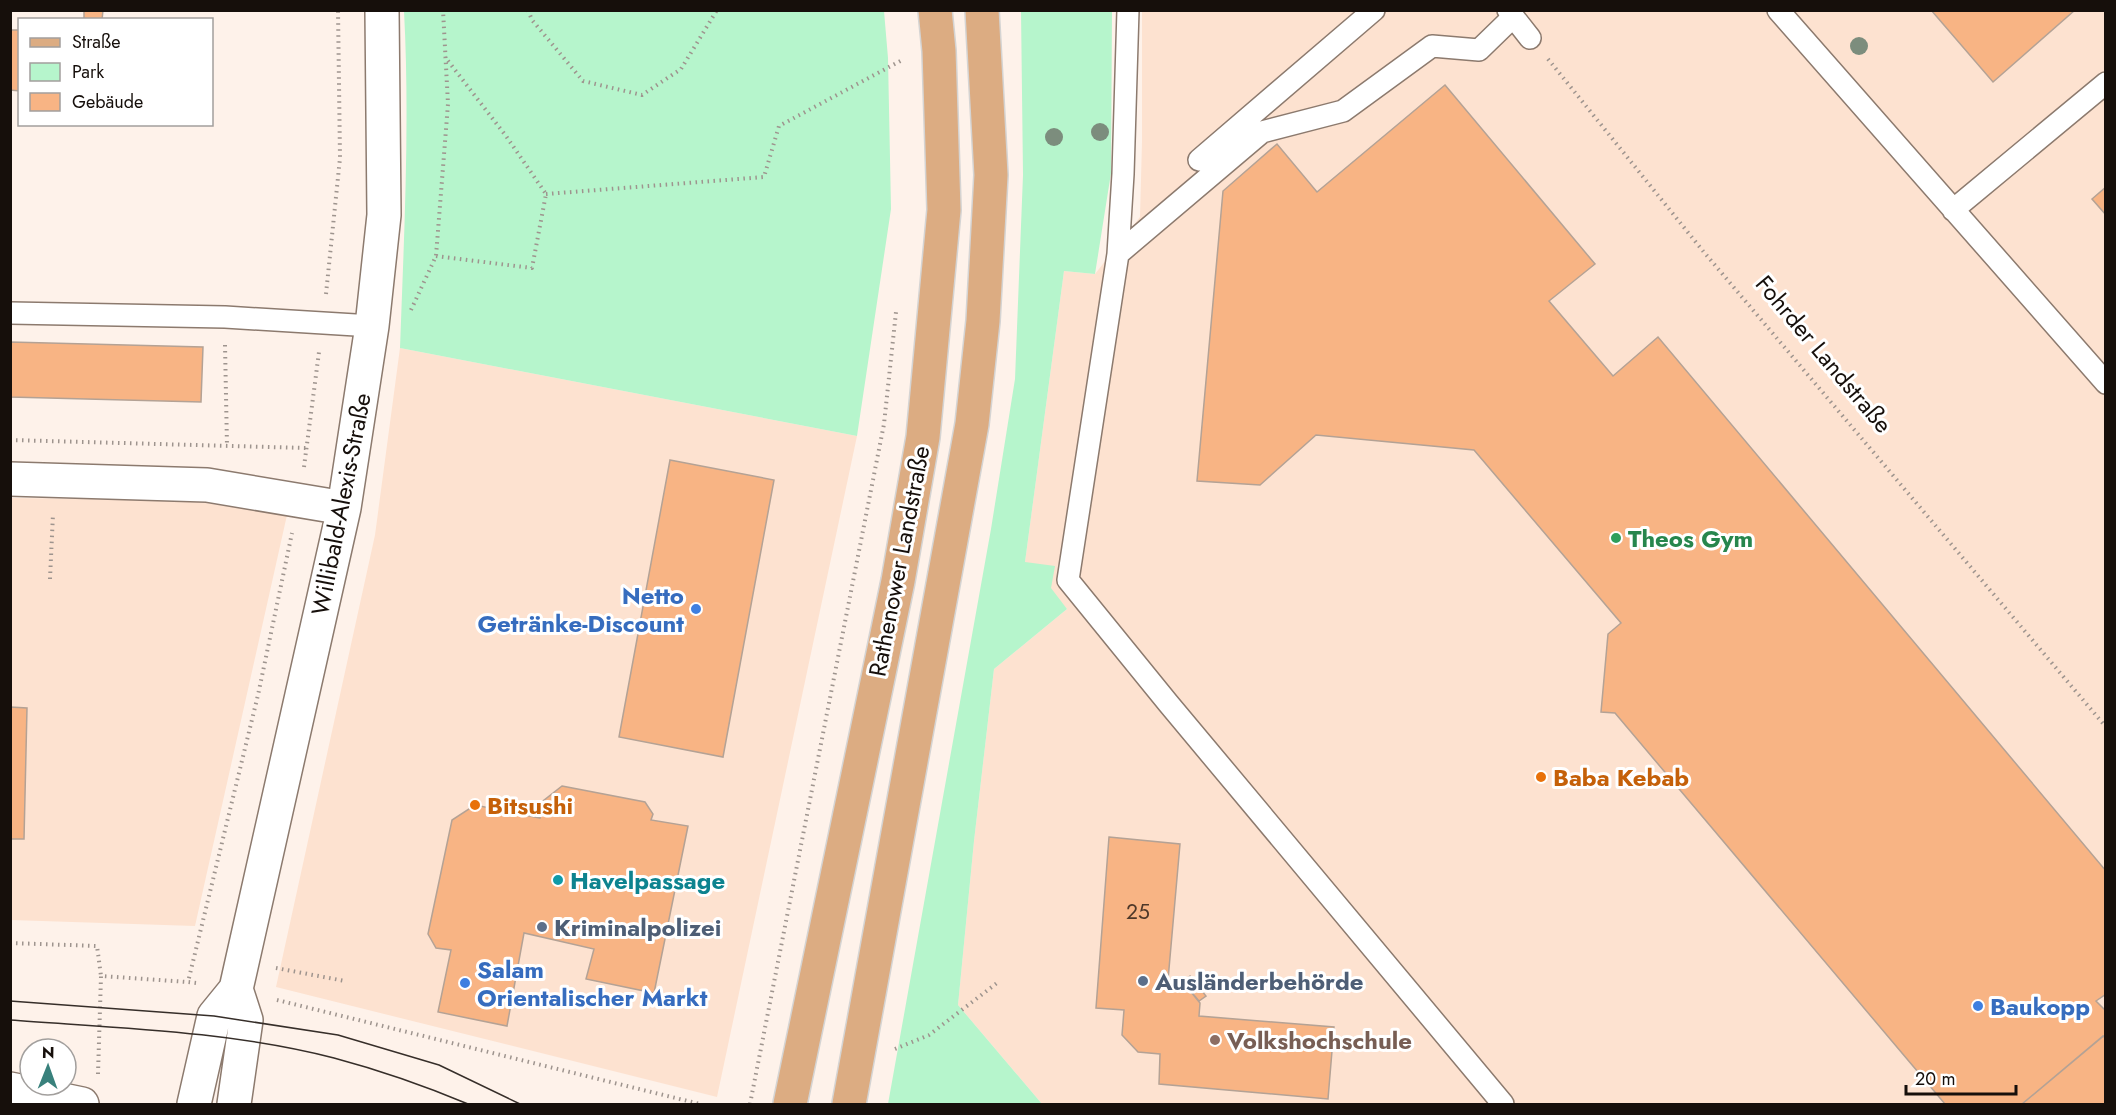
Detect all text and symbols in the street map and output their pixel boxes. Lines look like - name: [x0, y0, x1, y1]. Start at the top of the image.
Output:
- legend: [18, 18, 213, 126]
- text: Straße: [72, 29, 120, 55]
- text: Park: [72, 59, 104, 85]
- text: Gebäude: [72, 89, 143, 115]
- street label: Fohrder Landstraße: [1747, 268, 1901, 440]
- street label: Willibald-Alexis-Straße: [302, 390, 380, 618]
- street label: Rathenower Landstraße: [859, 443, 939, 679]
- place label: Theos Gym: [1628, 521, 1753, 556]
- marker: Theos Gym: [1609, 531, 1623, 545]
- place label: Netto Getränke-Discount: [477, 578, 684, 641]
- marker: Netto Getränke-Discount: [689, 602, 703, 616]
- place label: Baba Kebab: [1553, 760, 1689, 795]
- marker: Baba Kebab: [1534, 770, 1548, 784]
- place label: Bitsushi: [487, 788, 573, 823]
- marker: Bitsushi: [468, 798, 482, 812]
- place label: Havelpassage: [570, 863, 725, 898]
- marker: Havelpassage: [551, 873, 565, 887]
- house number: 25: [1126, 897, 1150, 927]
- place label: Kriminalpolizei: [554, 910, 721, 945]
- marker: Kriminalpolizei: [535, 920, 549, 934]
- place label: Salam Orientalischer Markt: [477, 952, 708, 1015]
- place label: Ausländerbehörde: [1154, 964, 1363, 999]
- marker: Ausländerbehörde: [1136, 974, 1150, 988]
- marker: Salam Orientalischer Markt: [458, 976, 472, 990]
- place label: Baukopp: [1990, 989, 2090, 1024]
- marker: Baukopp: [1971, 999, 1985, 1013]
- place label: Volkshochschule: [1226, 1023, 1412, 1058]
- marker: Volkshochschule: [1208, 1033, 1222, 1047]
- north arrow: [18, 1037, 78, 1097]
- text: N: [42, 1041, 55, 1064]
- scale bar: [1906, 1058, 2016, 1096]
- text: 20 m: [1915, 1066, 1955, 1092]

